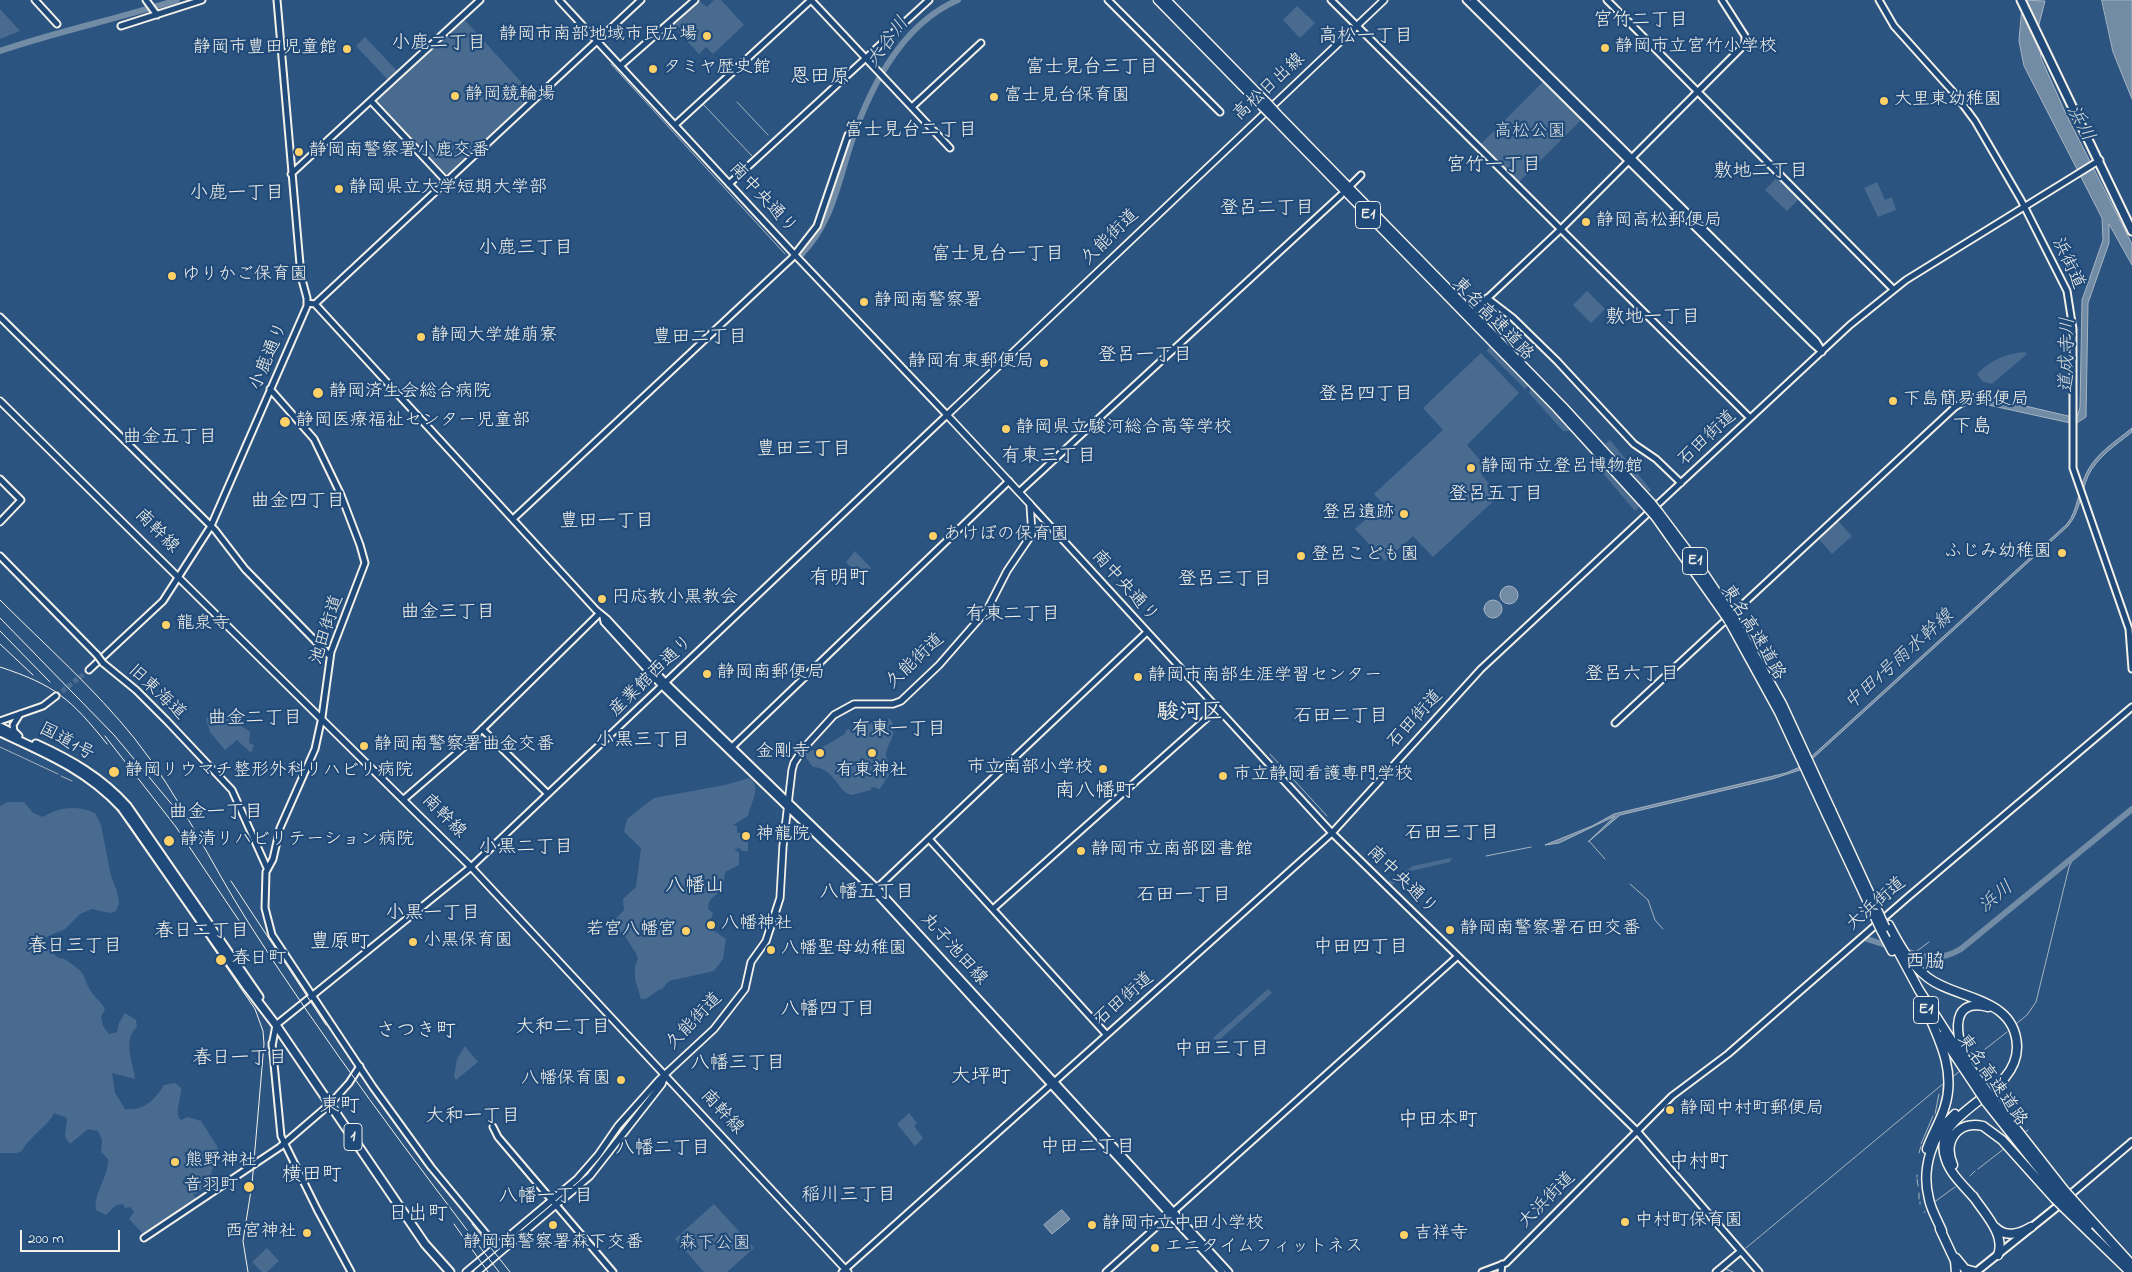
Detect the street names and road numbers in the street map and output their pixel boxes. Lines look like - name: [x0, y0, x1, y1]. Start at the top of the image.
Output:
- street label: 高松日出線: [1230, 49, 1310, 127]
- street label: 南中央通り: [723, 159, 801, 239]
- road number: E1: [1356, 202, 1380, 228]
- street label: 久能街道: [1078, 205, 1144, 271]
- street label: 浜街道: [2046, 235, 2088, 293]
- street label: 東名高速道路: [1447, 274, 1537, 366]
- street label: 小鹿通り: [246, 320, 294, 394]
- street label: 石田街道: [1674, 407, 1742, 471]
- street label: 南幹線: [129, 505, 183, 559]
- street label: 南中央通り: [1086, 546, 1162, 628]
- road number: E1: [1682, 548, 1708, 574]
- street label: 東名高速道路: [1715, 581, 1789, 685]
- street label: 池田街道: [307, 592, 349, 668]
- street label: 久能街道: [882, 630, 950, 694]
- street label: 産業館西通り: [606, 632, 698, 722]
- street label: 旧東海道: [122, 661, 190, 725]
- street label: 石田街道: [1384, 686, 1448, 754]
- street label: 国道1号: [35, 719, 97, 767]
- street label: 南幹線: [416, 790, 470, 844]
- street label: 南中央通り: [1361, 842, 1441, 920]
- street label: 大浜街道: [1843, 873, 1911, 937]
- street label: 丸子池田線: [915, 909, 991, 991]
- street label: 石田街道: [1091, 968, 1159, 1032]
- street label: 久能街道: [662, 989, 728, 1055]
- road number: E1: [1914, 996, 1938, 1024]
- street label: 東名高速道路: [1951, 1031, 2031, 1131]
- street label: 南幹線: [695, 1086, 747, 1140]
- road number: 1: [344, 1124, 362, 1150]
- street label: 大浜街道: [1515, 1168, 1581, 1234]

